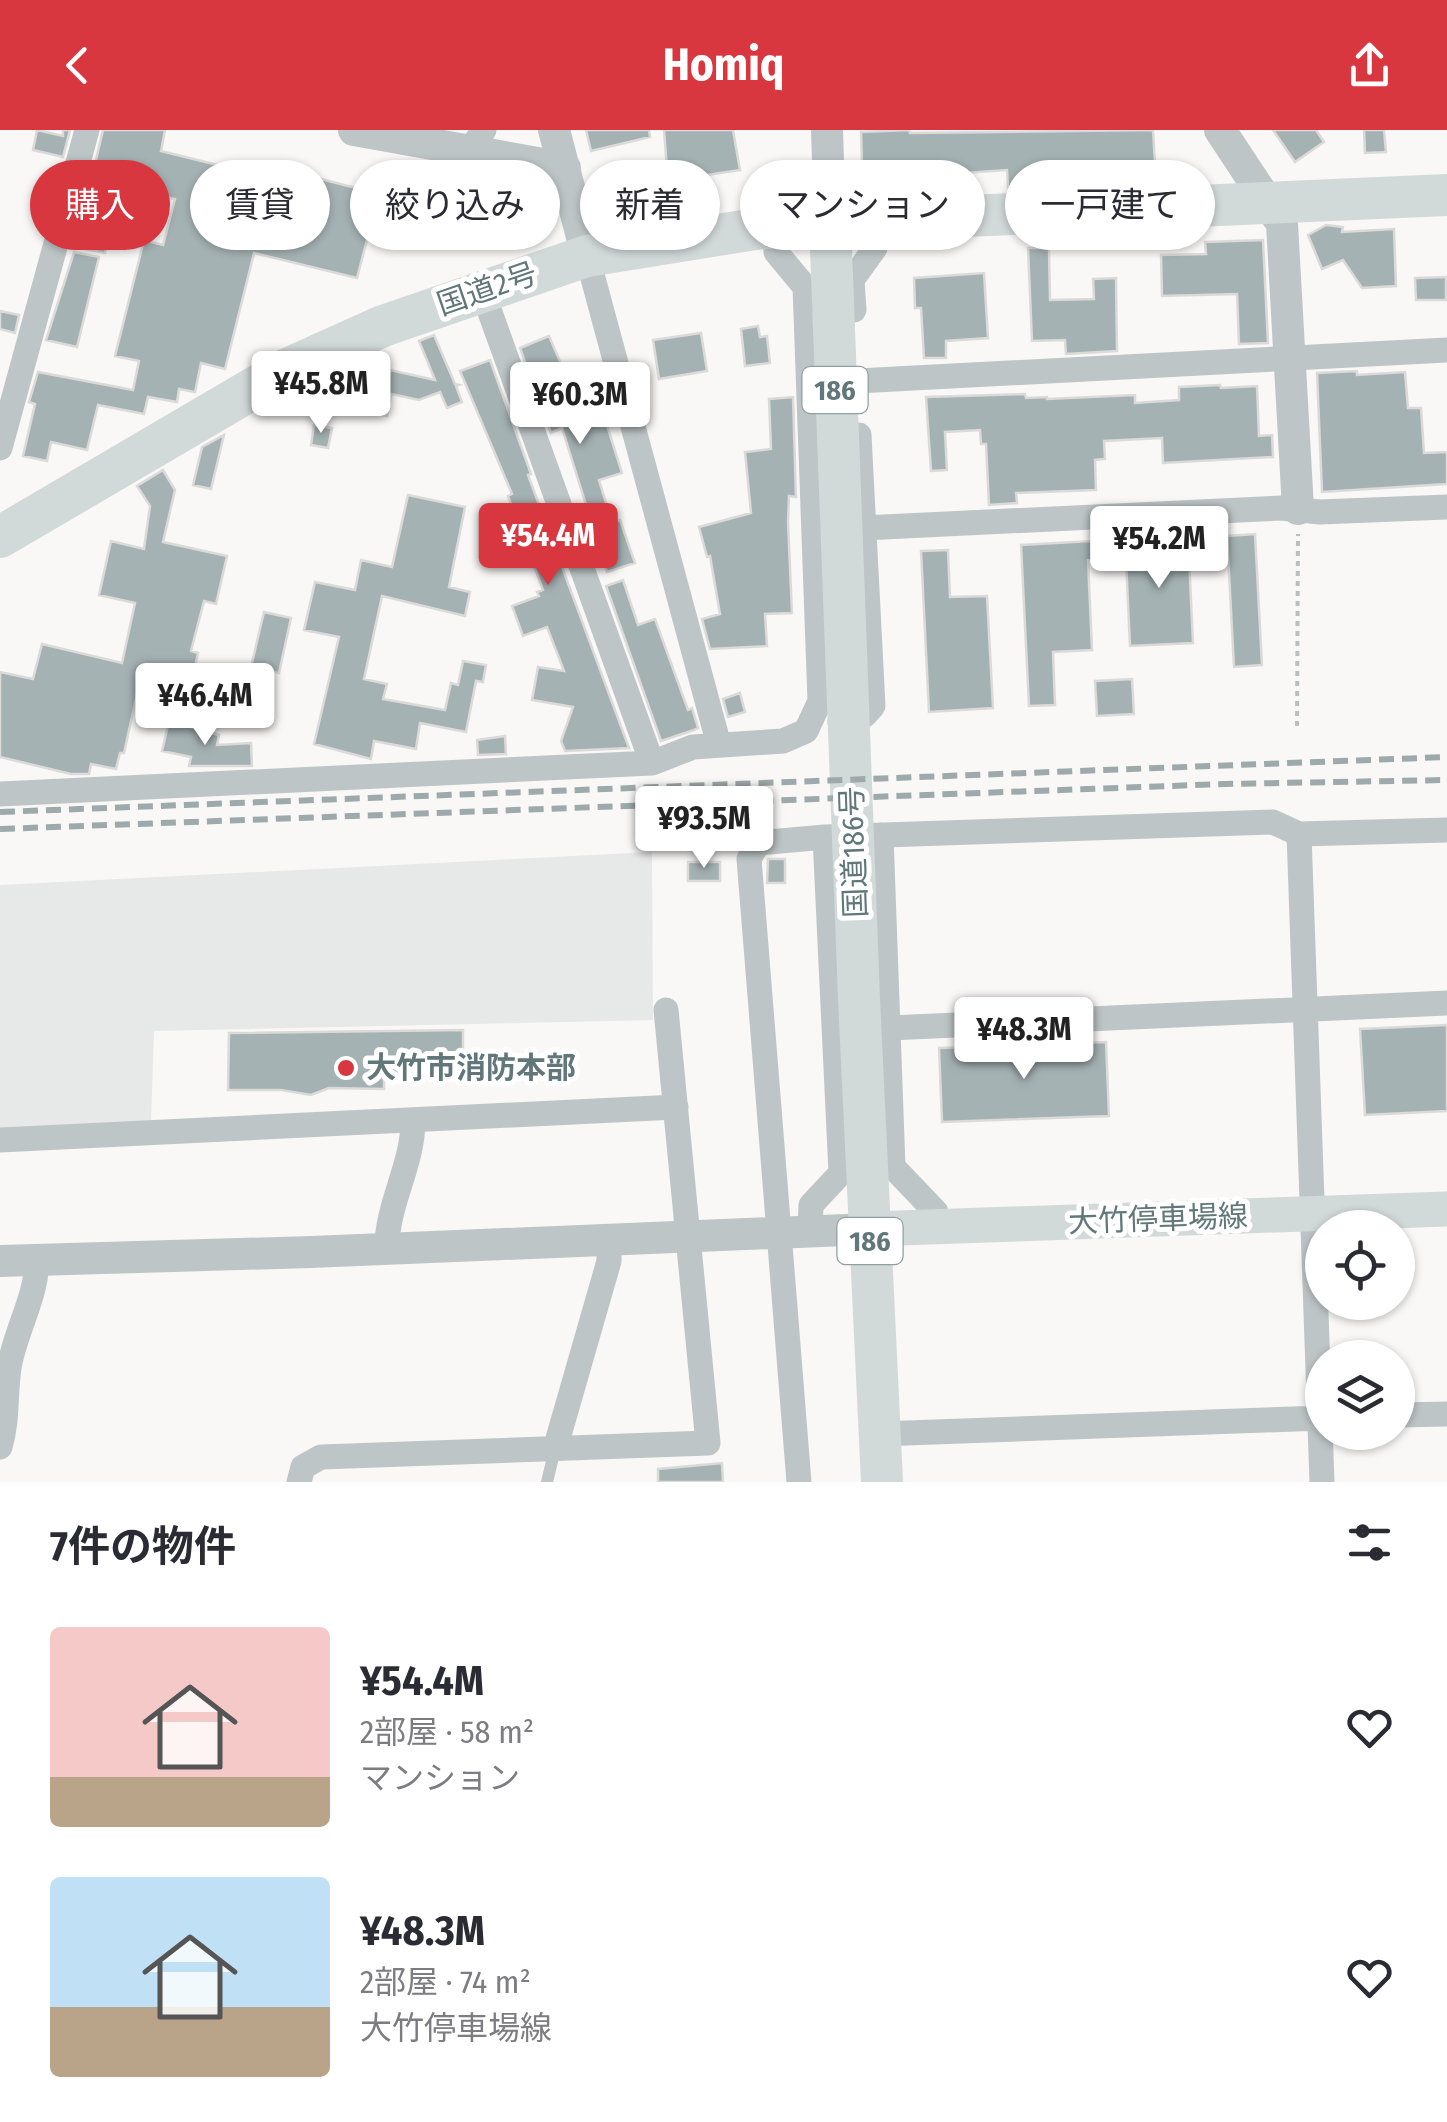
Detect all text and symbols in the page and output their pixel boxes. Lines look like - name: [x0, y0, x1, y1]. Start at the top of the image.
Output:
- icon: back: [50, 38, 105, 93]
- text: Homiq: [663, 38, 784, 92]
- icon: share: [1342, 38, 1397, 93]
- chip: 購入: [30, 160, 170, 250]
- chip: 賃貸: [190, 160, 330, 250]
- chip: 絞り込み: [350, 160, 560, 250]
- chip: 新着: [580, 160, 720, 250]
- chip: マンション: [740, 160, 985, 250]
- chip: 一戸建て: [1005, 160, 1215, 250]
- street label: 国道2号: [432, 255, 542, 323]
- pin: ¥45.8M: [240, 351, 402, 436]
- pin: ¥60.3M: [499, 362, 661, 447]
- text: ¥45.8M: [273, 364, 369, 402]
- road number: 186: [802, 367, 868, 413]
- text: ¥60.3M: [532, 375, 628, 413]
- pin: ¥54.4M: [467, 503, 629, 588]
- pin: ¥54.2M: [1078, 506, 1240, 591]
- text: ¥54.4M: [501, 516, 595, 554]
- text: ¥54.2M: [1112, 519, 1206, 557]
- pin: ¥46.4M: [124, 663, 286, 748]
- text: ¥46.4M: [157, 676, 253, 714]
- pin: ¥93.5M: [623, 786, 785, 871]
- street label: 国道186号: [834, 786, 874, 918]
- text: ¥93.5M: [657, 799, 751, 837]
- pin: ¥48.3M: [943, 997, 1105, 1082]
- text: ¥48.3M: [976, 1010, 1072, 1048]
- place label: 大竹市消防本部: [366, 1050, 576, 1086]
- marker: 大竹市消防本部: [335, 1057, 357, 1079]
- street label: 大竹停車場線: [1067, 1198, 1249, 1240]
- map controls: [1305, 1210, 1415, 1450]
- button: locate: [1305, 1210, 1415, 1320]
- road number: 186: [838, 1218, 902, 1264]
- button: layers: [1305, 1340, 1415, 1450]
- icon: filters: [1342, 1515, 1397, 1570]
- text: 7件の物件: [50, 1522, 236, 1572]
- text: ¥54.4M: [360, 1656, 484, 1706]
- icon: home: [130, 1667, 250, 1787]
- icon: heart: [1342, 1700, 1397, 1755]
- text: 2部屋 · 58 m²: [360, 1713, 534, 1751]
- text: マンション: [360, 1759, 520, 1797]
- text: ¥48.3M: [360, 1906, 485, 1956]
- icon: home: [130, 1917, 250, 2037]
- icon: heart: [1342, 1950, 1397, 2005]
- text: 2部屋 · 74 m²: [360, 1963, 531, 2001]
- text: 大竹停車場線: [360, 2009, 552, 2047]

